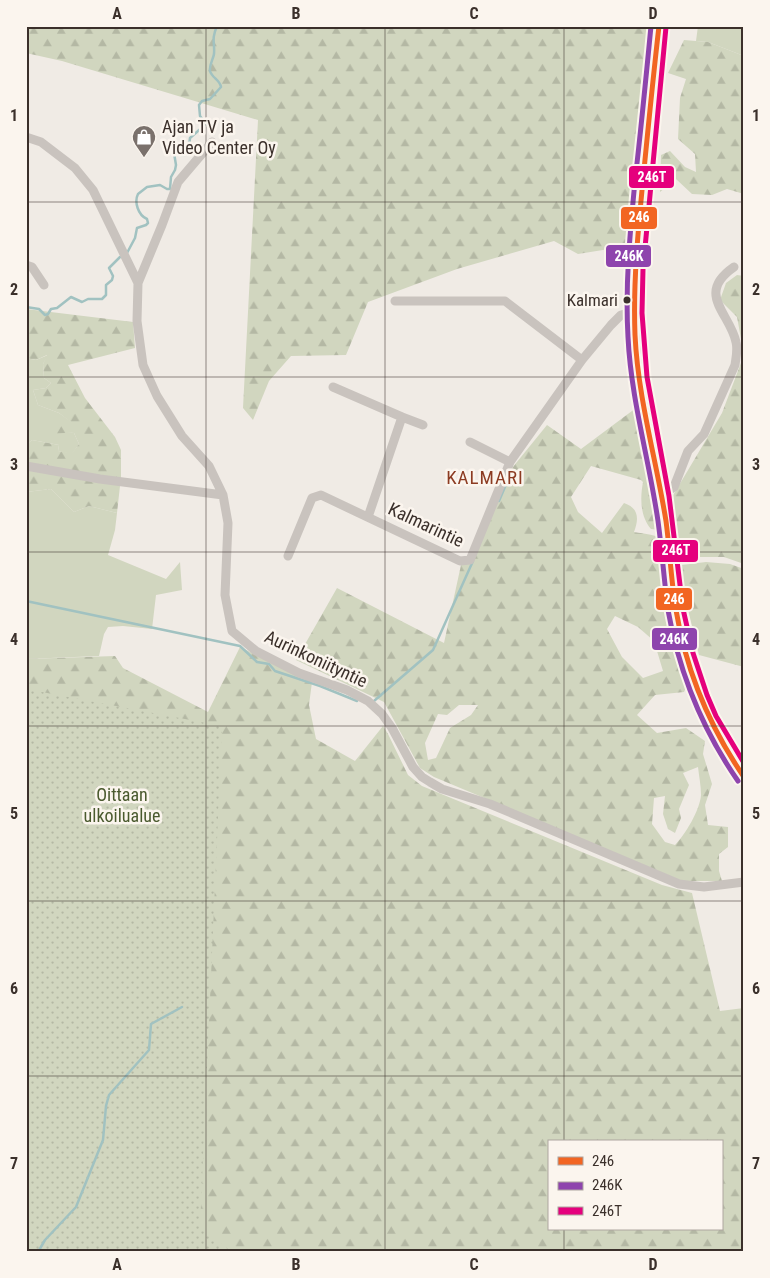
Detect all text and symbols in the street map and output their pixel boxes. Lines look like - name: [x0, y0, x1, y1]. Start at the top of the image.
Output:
- text: A: [112, 4, 122, 23]
- text: B: [292, 4, 301, 23]
- text: C: [469, 4, 479, 23]
- text: D: [648, 4, 658, 23]
- text: 1: [10, 106, 18, 125]
- text: 1: [752, 106, 760, 125]
- place label: Ajan TV ja Video Center Oy: [162, 116, 276, 158]
- shop icon: Ajan TV ja Video Center Oy: [131, 124, 157, 158]
- line badge: 246T: [628, 165, 675, 189]
- text: 246T: [638, 169, 667, 185]
- line badge: 246: [620, 206, 658, 230]
- text: 246: [628, 209, 650, 225]
- line badge: 246K: [605, 244, 652, 268]
- text: 246K: [615, 248, 644, 264]
- text: 2: [10, 280, 18, 299]
- text: 2: [752, 280, 760, 299]
- place label: Kalmari: [567, 290, 618, 310]
- marker: Kalmari: [622, 295, 632, 305]
- text: 3: [10, 455, 18, 474]
- text: 3: [752, 455, 760, 474]
- district label: KALMARI: [446, 466, 524, 489]
- street label: Kalmarintie: [385, 498, 467, 551]
- line badge: 246T: [652, 539, 699, 563]
- text: 246T: [662, 542, 691, 558]
- line badge: 246: [655, 587, 693, 611]
- text: 246: [663, 591, 685, 607]
- street label: Aurinkoniityntie: [262, 626, 371, 691]
- line badge: 246K: [651, 627, 698, 651]
- text: 4: [10, 630, 18, 649]
- text: 4: [752, 630, 760, 649]
- text: 246K: [660, 631, 689, 647]
- park label: Oittaan ulkoilualue: [84, 784, 160, 826]
- text: 5: [10, 804, 18, 823]
- text: 5: [752, 804, 760, 823]
- text: 6: [10, 979, 18, 998]
- text: 6: [752, 979, 760, 998]
- legend: [548, 1140, 722, 1230]
- text: 246: [592, 1152, 614, 1170]
- text: 7: [10, 1154, 18, 1173]
- text: 7: [752, 1154, 760, 1173]
- text: 246K: [592, 1176, 623, 1194]
- text: 246T: [592, 1202, 622, 1220]
- text: A: [112, 1255, 122, 1274]
- text: B: [292, 1255, 301, 1274]
- text: C: [469, 1255, 479, 1274]
- text: D: [648, 1255, 658, 1274]

